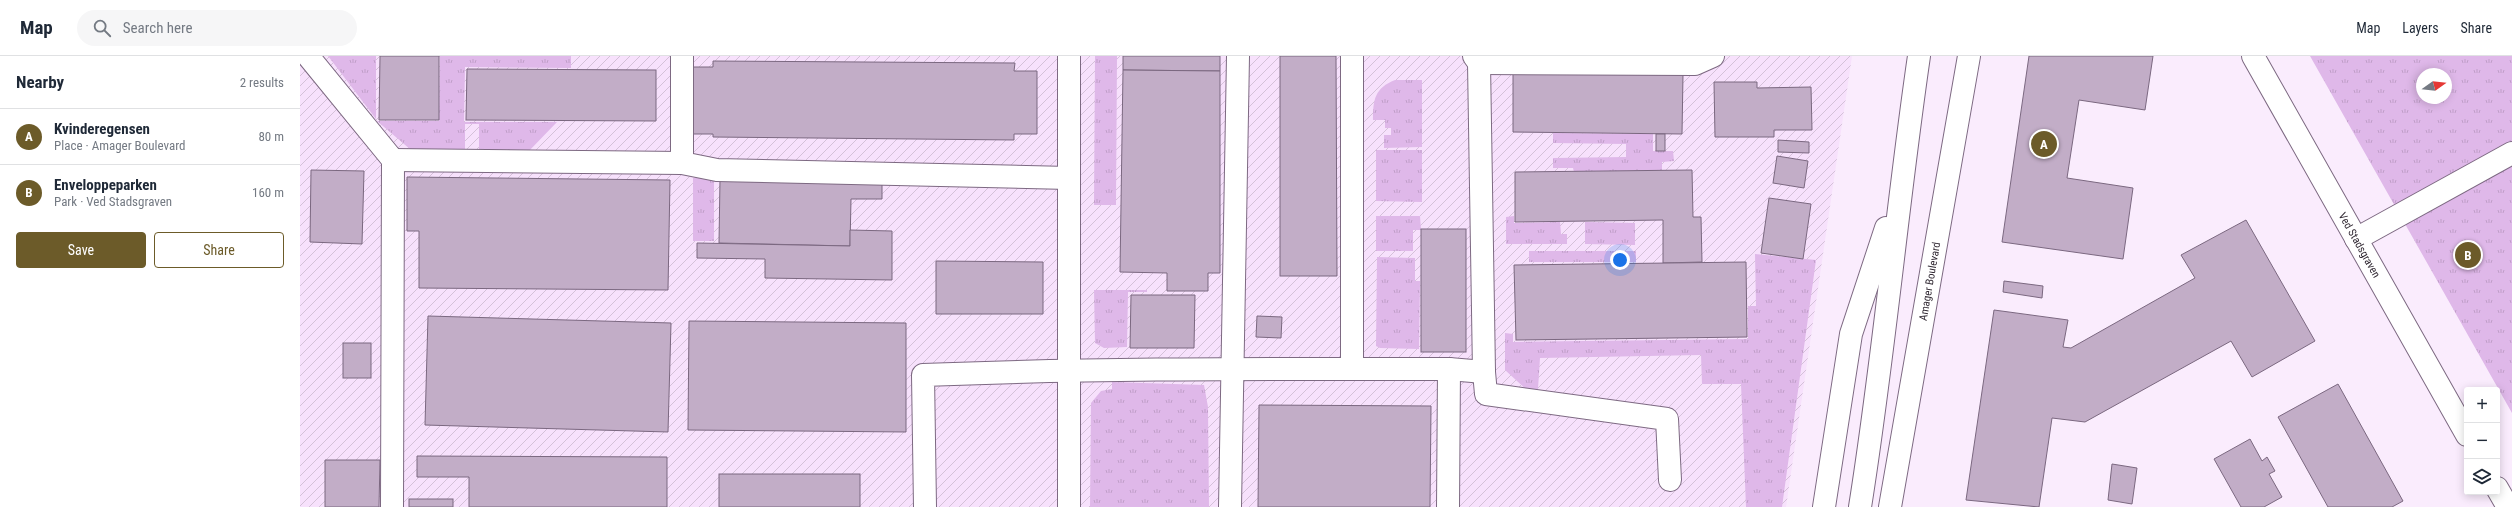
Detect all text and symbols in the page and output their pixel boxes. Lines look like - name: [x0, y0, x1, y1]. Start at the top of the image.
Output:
- search box: [77, 10, 357, 46]
- text: Map: [20, 16, 53, 39]
- icon: search: [91, 17, 113, 39]
- text: Search here: [123, 19, 193, 37]
- text: Map: [2356, 20, 2380, 36]
- text: Layers: [2402, 20, 2439, 36]
- text: Share: [2461, 20, 2492, 36]
- north arrow: [2416, 68, 2452, 104]
- text: Nearby: [16, 72, 64, 92]
- text: 2 results: [240, 75, 284, 90]
- text: Kvinderegensen: [54, 120, 150, 138]
- text: A: [25, 129, 33, 144]
- text: 80 m: [258, 129, 284, 144]
- pin: A: [2031, 129, 2057, 159]
- text: Place · Amager Boulevard: [54, 138, 186, 153]
- text: Enveloppeparken: [54, 176, 157, 194]
- text: B: [25, 185, 33, 200]
- text: 160 m: [252, 185, 284, 200]
- text: Park · Ved Stadsgraven: [54, 194, 172, 209]
- street label: Ved Stadsgraven: [2336, 210, 2383, 280]
- button: Save: [16, 232, 146, 268]
- button: Share: [154, 232, 284, 268]
- pin: B: [2455, 240, 2481, 270]
- street label: Amager Boulevard: [1917, 241, 1943, 322]
- your location: [1610, 250, 1630, 270]
- map controls: [2464, 387, 2500, 495]
- button: +: [2464, 387, 2500, 423]
- button: −: [2464, 423, 2500, 459]
- button: layers: [2464, 459, 2500, 495]

